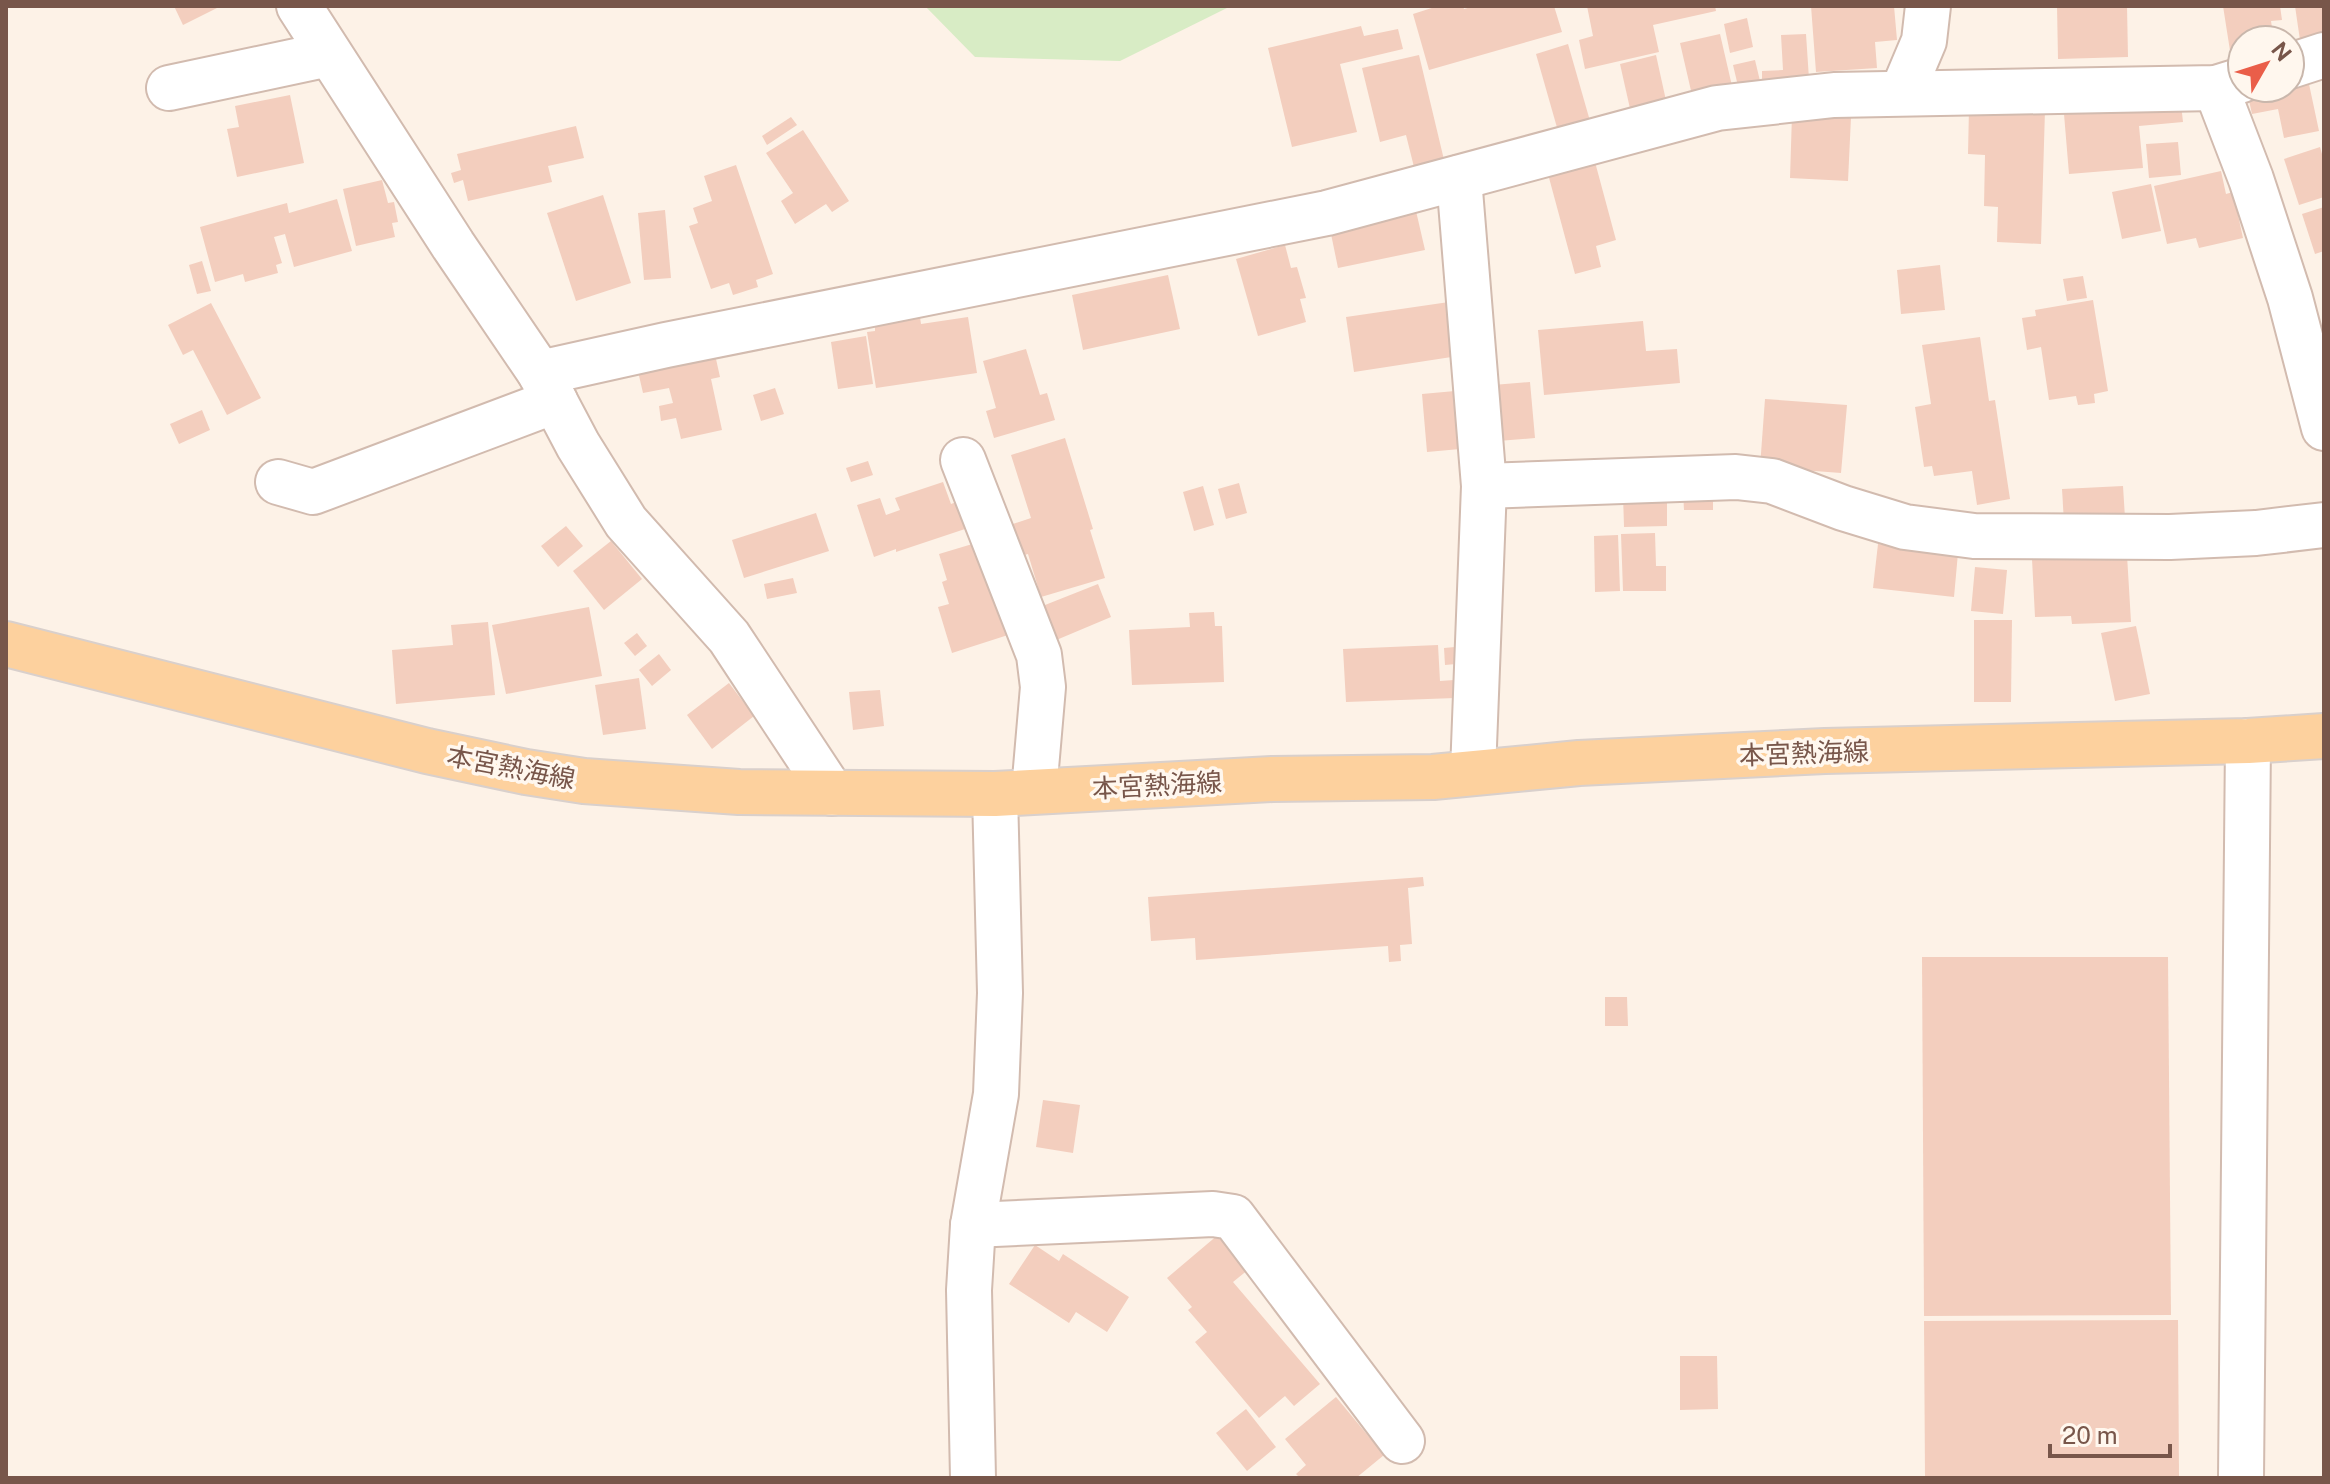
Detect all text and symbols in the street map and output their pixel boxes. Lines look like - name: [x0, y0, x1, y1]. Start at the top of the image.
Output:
- north arrow: [2226, 24, 2306, 104]
- text: N: [2266, 37, 2297, 66]
- street label: 本宮熱海線: [1738, 735, 1870, 771]
- street label: 本宮熱海線: [444, 739, 578, 795]
- street label: 本宮熱海線: [1091, 766, 1223, 804]
- scale bar: [2050, 1408, 2170, 1458]
- text: 20 m: [2062, 1421, 2118, 1449]

